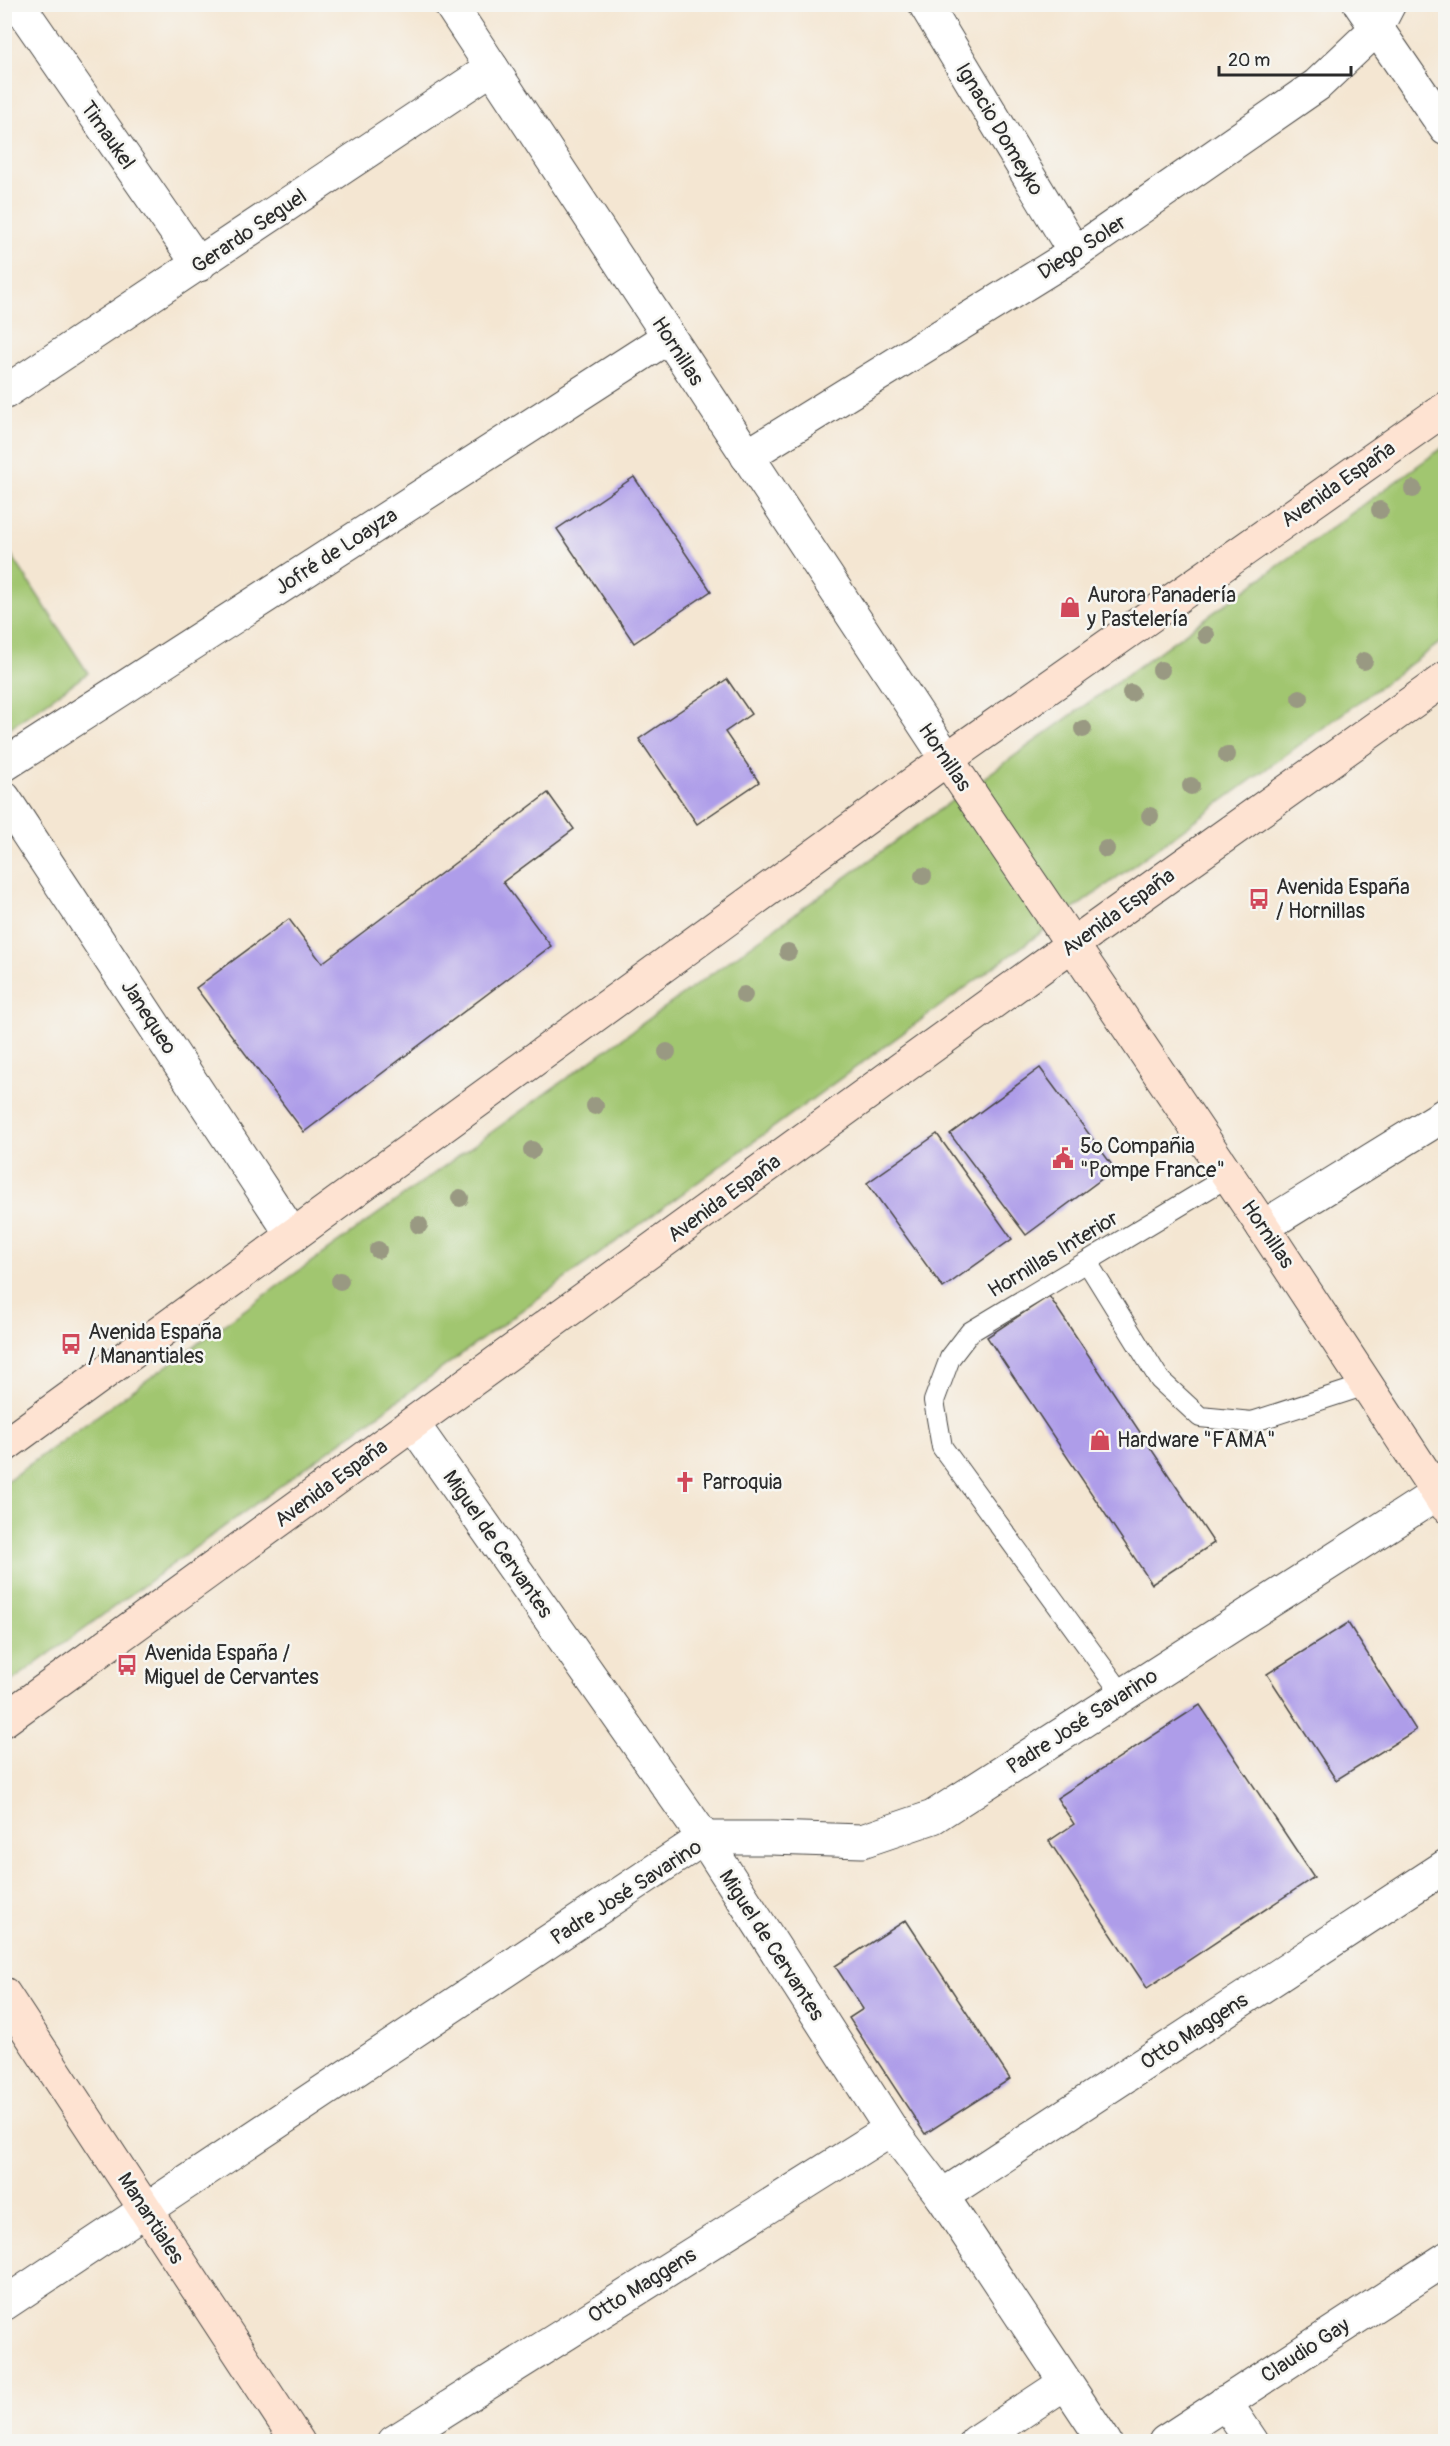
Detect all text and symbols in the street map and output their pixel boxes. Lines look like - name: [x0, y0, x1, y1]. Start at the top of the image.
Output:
- scale bar: [1219, 39, 1351, 77]
- text: 20 m: [1228, 49, 1270, 72]
- street label: Ignacio Domeyko: [949, 58, 1050, 201]
- street label: Timaukel: [74, 96, 141, 175]
- street label: Gerardo Seguel: [186, 183, 312, 280]
- street label: Diego Soler: [1033, 209, 1132, 286]
- street label: Hornillas: [645, 312, 710, 391]
- street label: Avenida España: [1276, 435, 1401, 534]
- street label: Jofré de Loayza: [270, 502, 403, 601]
- place label: Aurora Panadería y Pastelería: [1086, 582, 1236, 633]
- shop icon: Aurora Panadería y Pastelería: [1058, 595, 1082, 619]
- street label: Hornillas: [912, 718, 978, 797]
- street label: Avenida España: [1056, 862, 1180, 963]
- place label: Avenida España / Hornillas: [1276, 874, 1410, 925]
- bus stop icon: Avenida España / Hornillas: [1247, 887, 1271, 911]
- street label: Janequeo: [115, 975, 183, 1060]
- place label: 5º Compañia "Pompe France": [1080, 1133, 1225, 1184]
- public building icon: 5º Compañia "Pompe France": [1051, 1146, 1075, 1170]
- street label: Avenida España: [662, 1148, 786, 1249]
- street label: Hornillas: [1235, 1195, 1301, 1274]
- street label: Hornillas Interior: [983, 1205, 1124, 1304]
- place label: Avenida España / Manantiales: [88, 1319, 222, 1370]
- bus stop icon: Avenida España / Manantiales: [59, 1332, 83, 1356]
- place label: Hardware "FAMA": [1117, 1427, 1275, 1454]
- shop icon: Hardware "FAMA": [1088, 1428, 1112, 1452]
- street label: Avenida España: [269, 1433, 393, 1534]
- street label: Miguel de Cervantes: [436, 1465, 559, 1624]
- place label: Parroquia: [702, 1469, 782, 1496]
- church icon: Parroquia: [673, 1470, 697, 1494]
- place label: Avenida España / Miguel de Cervantes: [144, 1640, 319, 1691]
- bus stop icon: Avenida España / Miguel de Cervantes: [115, 1653, 139, 1677]
- street label: Padre José Savarino: [1002, 1662, 1163, 1780]
- street label: Padre José Savarino: [546, 1833, 707, 1951]
- street label: Miguel de Cervantes: [713, 1865, 831, 2026]
- street label: Otto Maggens: [1135, 1986, 1254, 2076]
- street label: Manantiales: [111, 2167, 190, 2270]
- street label: Otto Maggens: [583, 2241, 702, 2329]
- street label: Claudio Gay: [1256, 2312, 1355, 2389]

